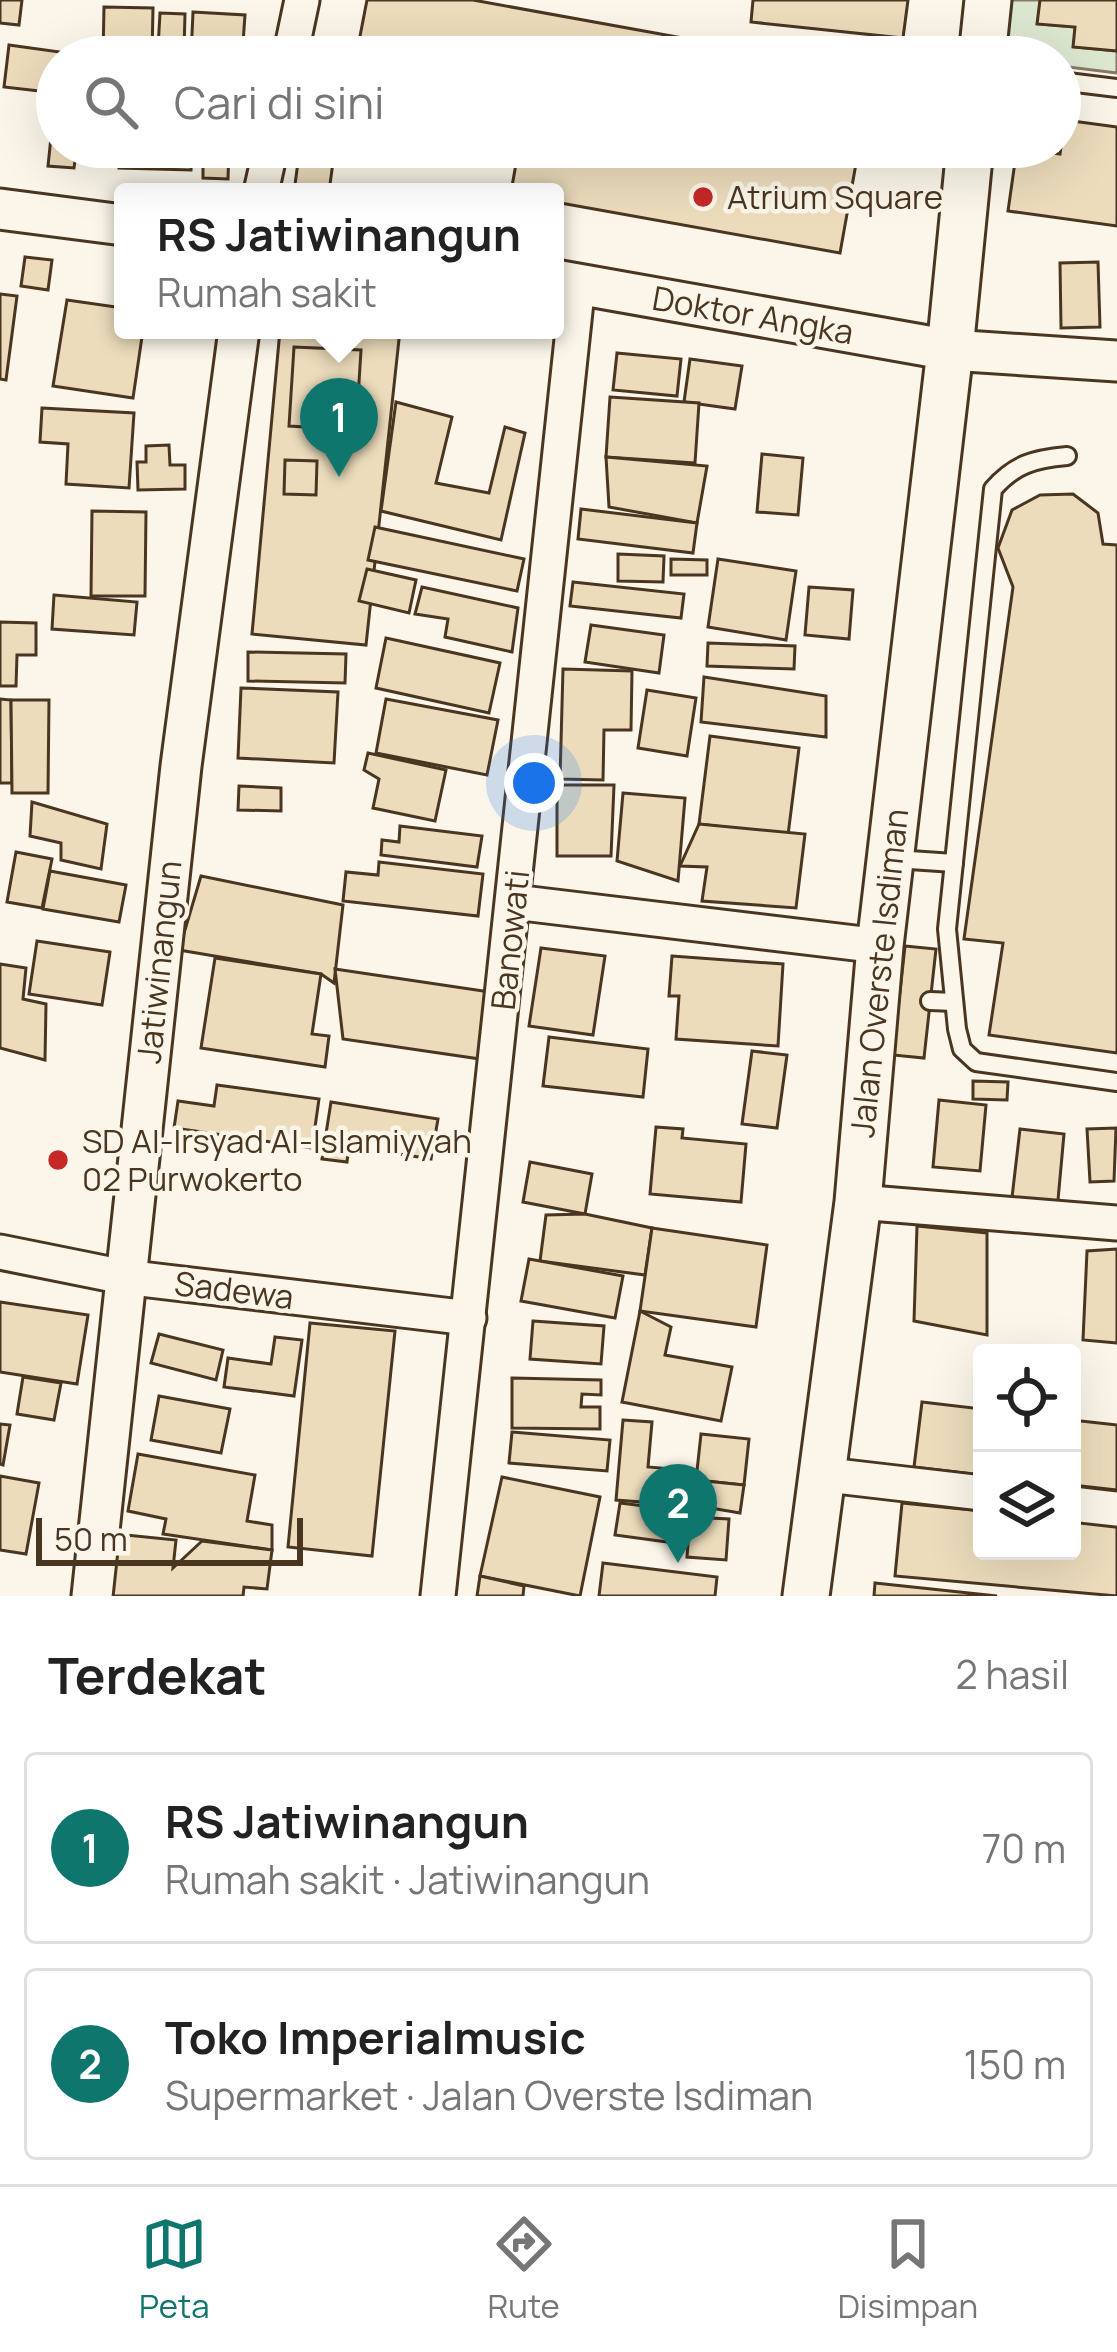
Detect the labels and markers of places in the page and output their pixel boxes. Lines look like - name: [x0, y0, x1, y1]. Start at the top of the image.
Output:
- place label: Atrium Square: [727, 174, 943, 219]
- marker: Atrium Square: [690, 184, 716, 210]
- pin: 1: [300, 378, 378, 477]
- place label: SD Al-Irsyad Al-Islamiyyah 02 Purwokerto: [82, 1118, 472, 1201]
- marker: SD Al-Irsyad Al-Islamiyyah 02 Purwokerto: [45, 1147, 71, 1173]
- pin: 2: [639, 1464, 717, 1563]

